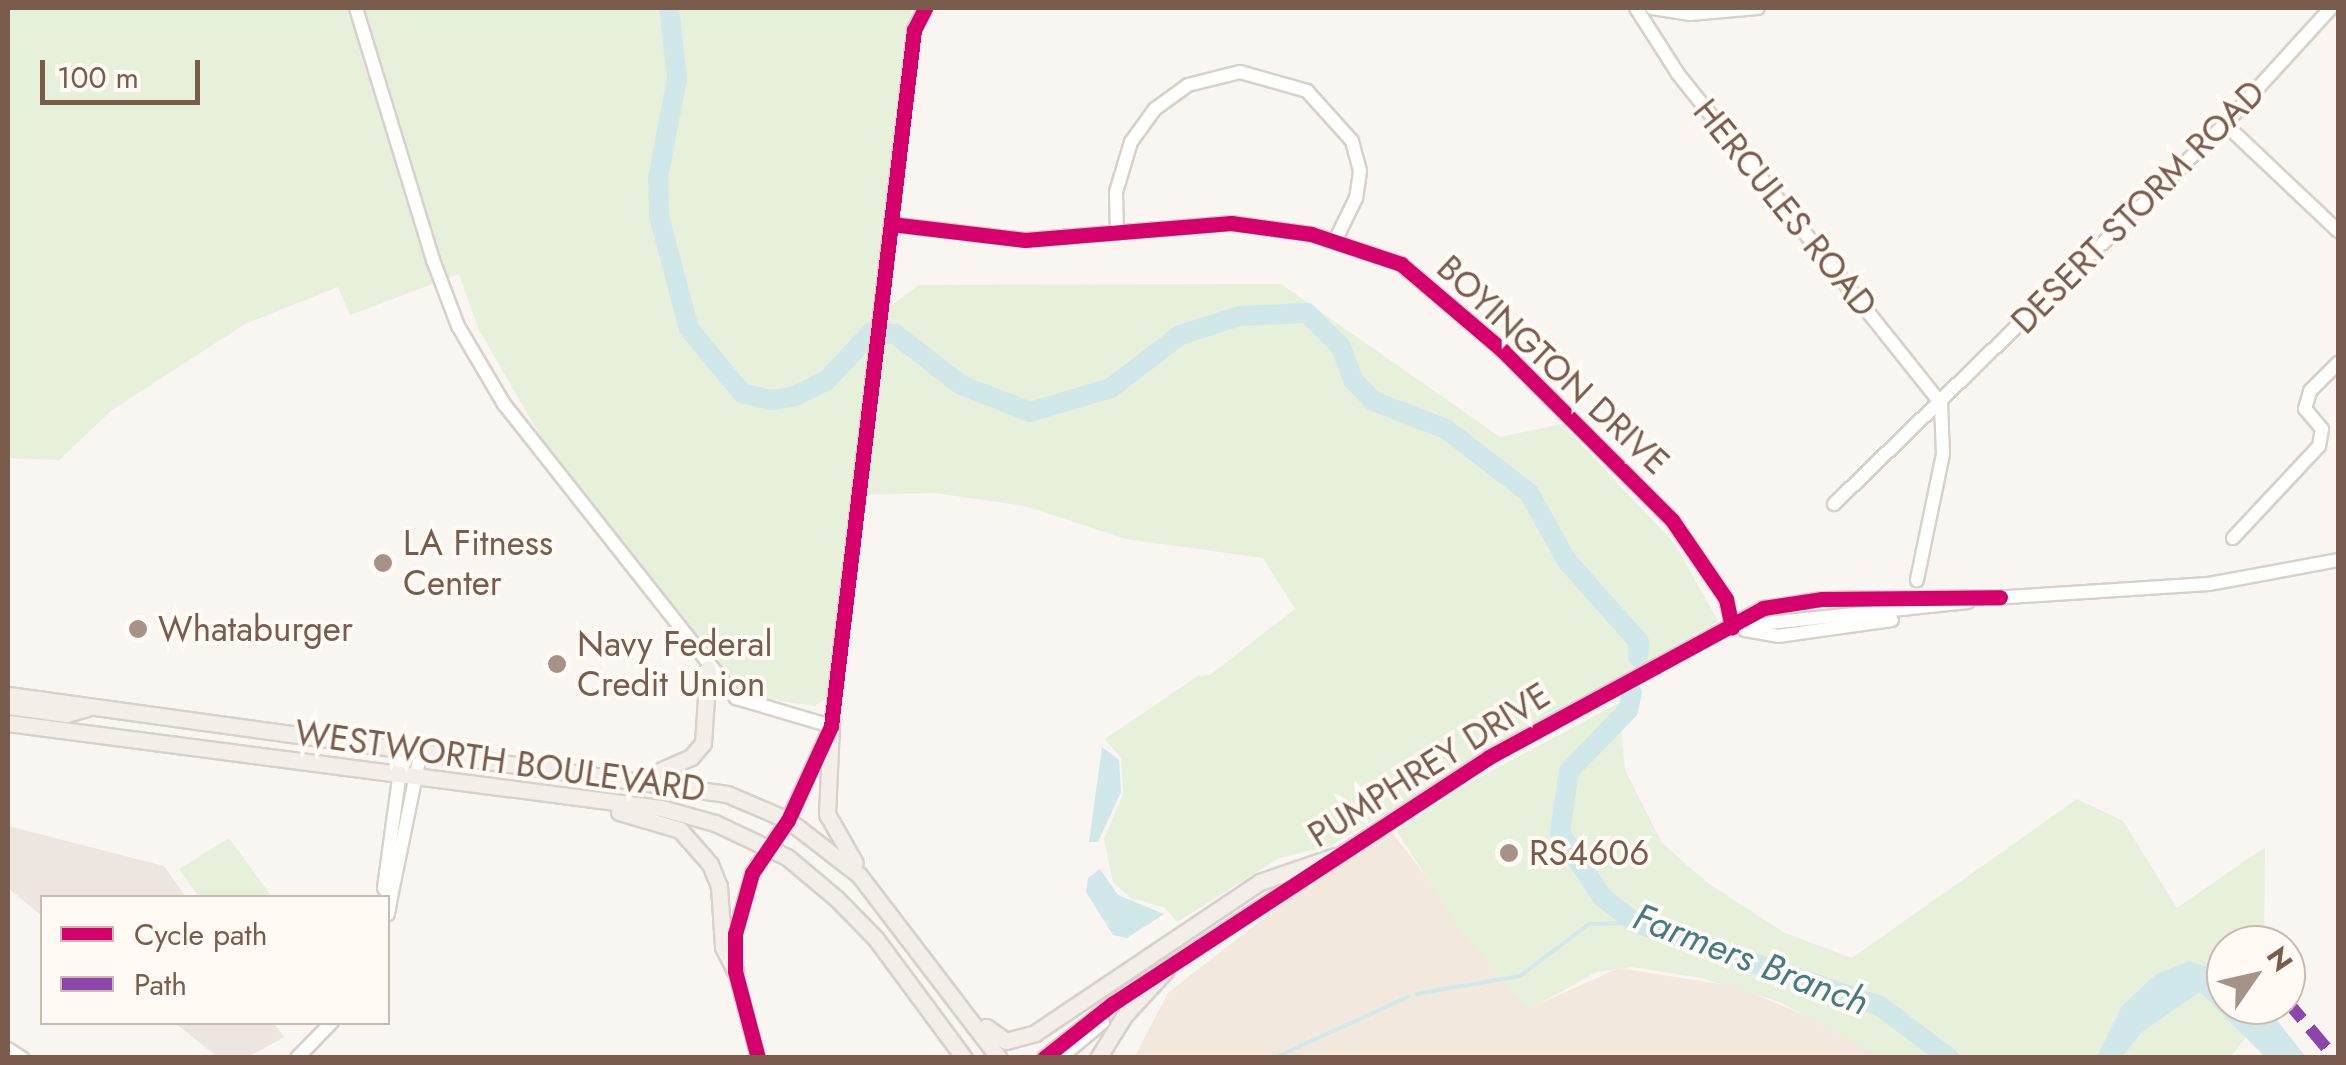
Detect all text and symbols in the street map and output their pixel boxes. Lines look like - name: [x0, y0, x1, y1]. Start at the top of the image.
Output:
- scale bar: [45, 40, 205, 102]
- text: 100 m: [57, 56, 139, 99]
- street label: DESERT STORM ROAD: [2003, 72, 2273, 342]
- street label: HERCULES ROAD: [1684, 91, 1886, 325]
- street label: BOYINGTON DRIVE: [1428, 247, 1678, 483]
- place label: LA Fitness Center: [403, 522, 553, 604]
- marker: LA Fitness Center: [372, 552, 394, 574]
- place label: Whataburger: [158, 608, 353, 650]
- marker: Whataburger: [127, 618, 149, 640]
- place label: Navy Federal Credit Union: [577, 623, 772, 705]
- marker: Navy Federal Credit Union: [546, 653, 568, 675]
- street label: PUMPHREY DRIVE: [1300, 674, 1558, 856]
- street label: WESTWORTH BOULEVARD: [292, 711, 708, 811]
- place label: RS4606: [1529, 832, 1650, 874]
- marker: RS4606: [1498, 842, 1520, 864]
- water label: Farmers Branch: [1627, 893, 1875, 1025]
- legend: [40, 895, 390, 1025]
- text: Cycle path: [134, 913, 267, 956]
- north arrow: [2206, 925, 2306, 1025]
- text: N: [2256, 938, 2303, 980]
- text: Path: [134, 963, 187, 1006]

